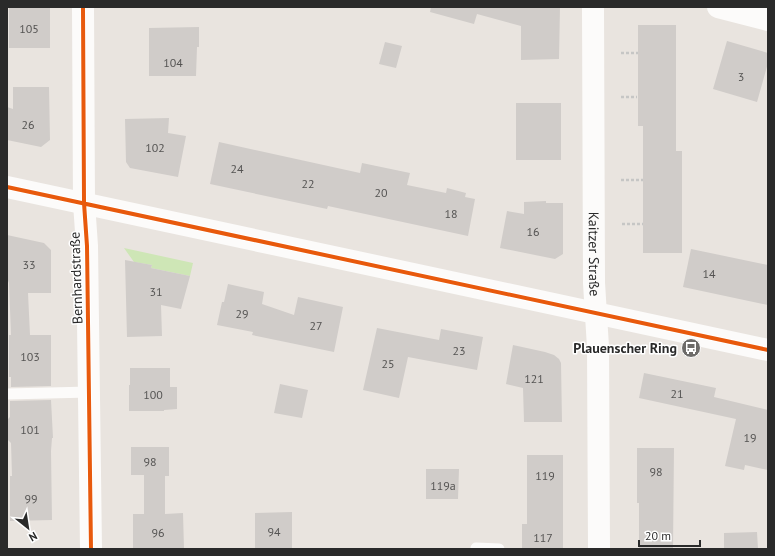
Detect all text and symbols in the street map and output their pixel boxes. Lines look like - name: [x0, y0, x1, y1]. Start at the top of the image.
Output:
- house number: 105: [19, 21, 39, 36]
- house number: 104: [163, 55, 183, 70]
- house number: 3: [738, 69, 744, 84]
- house number: 26: [21, 117, 35, 132]
- house number: 102: [145, 140, 165, 155]
- house number: 24: [230, 161, 244, 176]
- house number: 22: [301, 176, 315, 191]
- house number: 20: [374, 185, 388, 200]
- house number: 18: [444, 206, 458, 221]
- street label: Kaitzer Straße: [585, 212, 604, 297]
- house number: 16: [526, 224, 540, 239]
- street label: Bernhardstraße: [65, 232, 87, 324]
- house number: 33: [22, 257, 36, 272]
- house number: 14: [702, 266, 716, 281]
- house number: 31: [149, 284, 163, 299]
- house number: 29: [235, 306, 249, 321]
- house number: 27: [309, 318, 323, 333]
- bus stop icon: Plauenscher Ring: [680, 337, 702, 359]
- place label: Plauenscher Ring: [573, 339, 677, 357]
- house number: 23: [452, 343, 466, 358]
- house number: 103: [20, 349, 40, 364]
- house number: 25: [381, 356, 395, 371]
- house number: 121: [524, 371, 544, 386]
- house number: 21: [670, 386, 684, 401]
- house number: 100: [143, 387, 163, 402]
- house number: 101: [20, 422, 40, 437]
- house number: 19: [743, 430, 757, 445]
- house number: 98: [143, 454, 157, 469]
- house number: 98: [649, 464, 663, 479]
- house number: 119: [535, 468, 555, 483]
- house number: 119a: [430, 478, 456, 493]
- house number: 99: [24, 491, 38, 506]
- north arrow: [8, 508, 48, 548]
- scale bar: [639, 522, 700, 548]
- house number: 94: [267, 524, 281, 539]
- house number: 96: [151, 525, 165, 540]
- text: 20 m: [645, 528, 671, 543]
- text: N: [26, 529, 40, 545]
- house number: 117: [533, 530, 553, 545]

